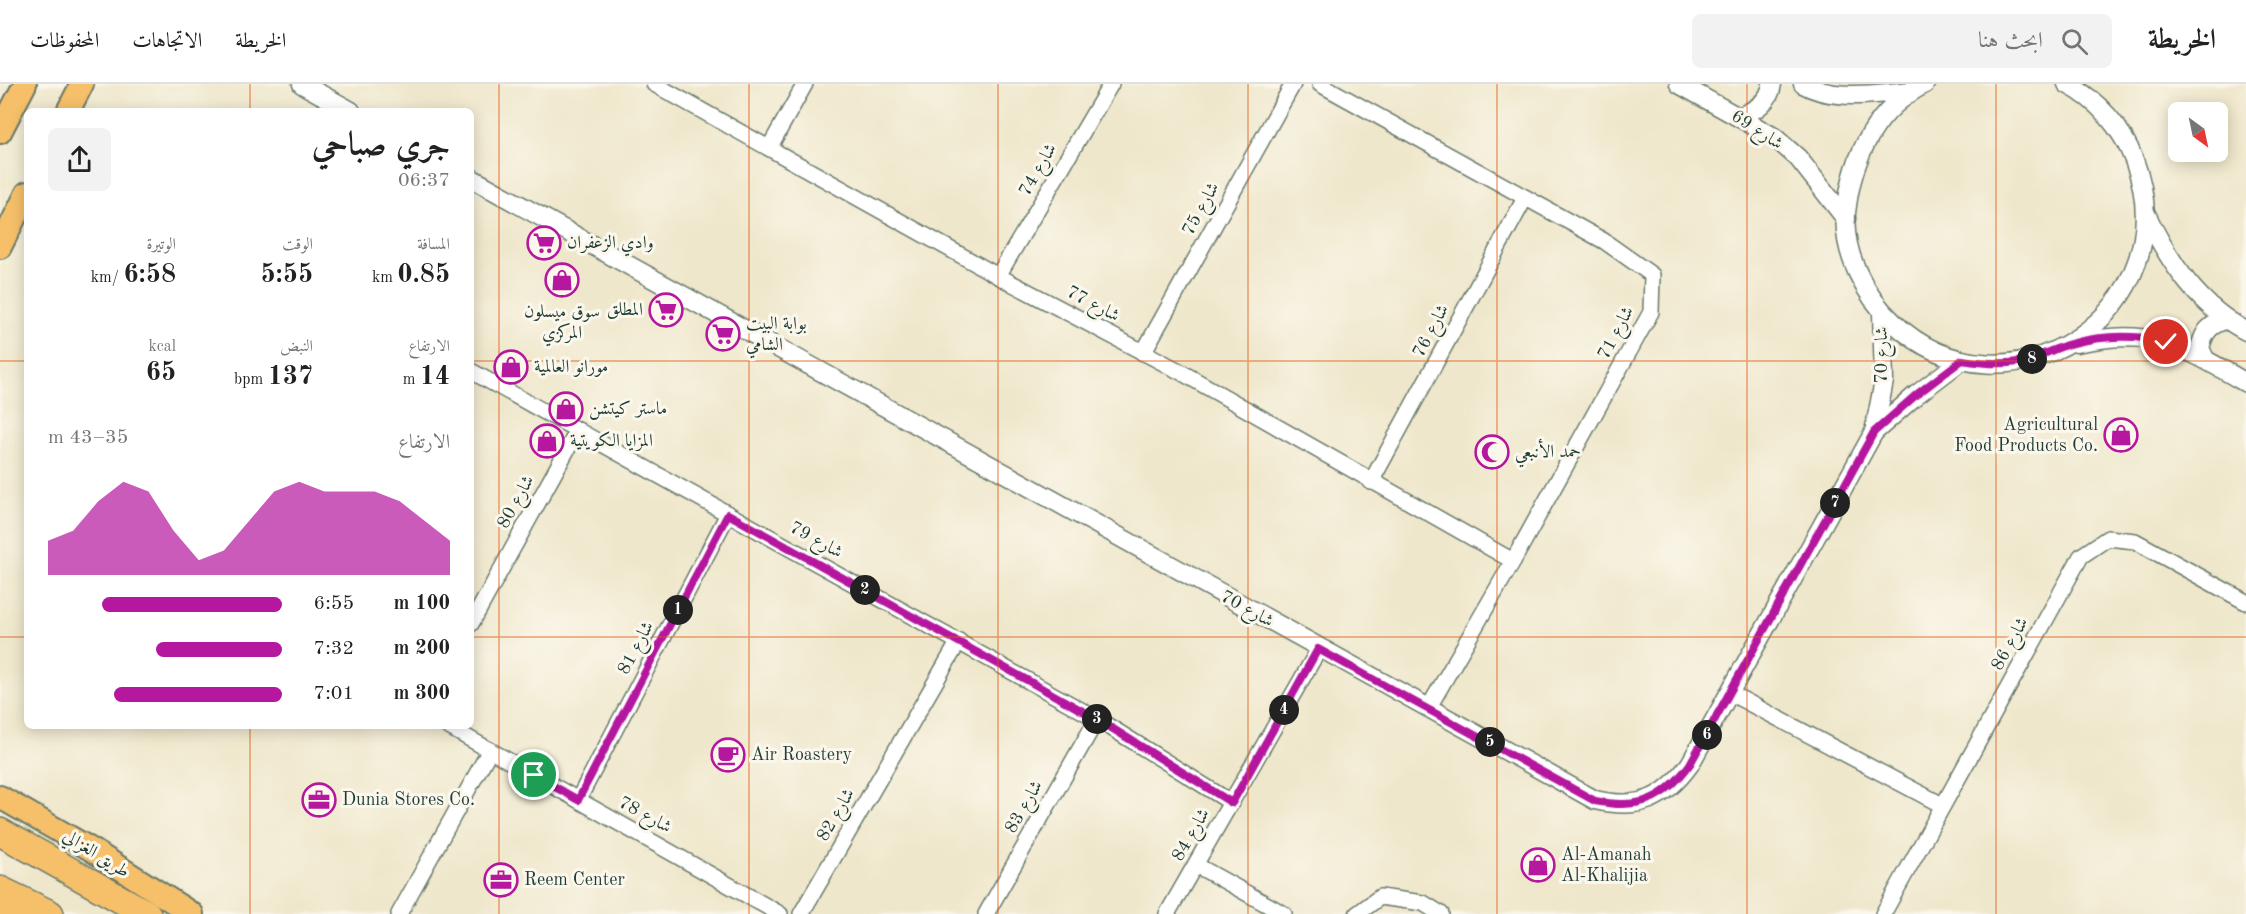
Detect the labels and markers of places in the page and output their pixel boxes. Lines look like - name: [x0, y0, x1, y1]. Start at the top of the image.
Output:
- supermarket icon: وادي الزعفران: [526, 225, 562, 261]
- place label: وادي الزعفران: [567, 234, 654, 257]
- shop icon: سوق ميسلون المركزي: [544, 262, 580, 298]
- supermarket icon: المطلق: [648, 292, 684, 328]
- place label: المطلق: [607, 301, 643, 319]
- place label: سوق ميسلون المركزي: [524, 303, 600, 347]
- place label: بوابة البيت الشامي: [746, 315, 807, 359]
- supermarket icon: بوابة البيت الشامي: [705, 316, 741, 352]
- pin: [2140, 316, 2191, 367]
- pin: 8: [2017, 344, 2047, 374]
- shop icon: مورانو العالمية: [493, 349, 529, 385]
- place label: مورانو العالمية: [534, 358, 608, 377]
- shop icon: ماستر كيتشن: [548, 391, 584, 427]
- place label: ماستر كيتشن: [589, 400, 667, 420]
- place label: Agricultural Food Products Co.: [1954, 416, 2098, 455]
- shop icon: Agricultural Food Products Co.: [2103, 417, 2139, 453]
- shop icon: المزايا الكويتية: [529, 423, 565, 459]
- place label: المزايا الكويتية: [570, 431, 653, 452]
- mosque icon: حمد الأنبعي: [1474, 434, 1510, 470]
- place label: حمد الأنبعي: [1515, 438, 1581, 468]
- pin: 7: [1820, 488, 1850, 518]
- pin: 2: [850, 575, 880, 605]
- pin: 1: [663, 595, 693, 625]
- pin: 4: [1269, 695, 1299, 725]
- pin: 3: [1082, 704, 1112, 734]
- pin: 6: [1692, 720, 1722, 750]
- pin: 5: [1475, 727, 1505, 757]
- cafe icon: Air Roastery: [710, 737, 746, 773]
- place label: Air Roastery: [751, 746, 853, 764]
- pin: [508, 749, 559, 800]
- office icon: Dunia Stores Co.: [301, 782, 337, 818]
- place label: Dunia Stores Co.: [342, 791, 475, 809]
- place label: Al-Amanah Al-Khalijia: [1561, 846, 1652, 885]
- shop icon: Al-Amanah Al-Khalijia: [1520, 847, 1556, 883]
- office icon: Reem Center: [483, 862, 519, 898]
- place label: Reem Center: [524, 871, 625, 889]

